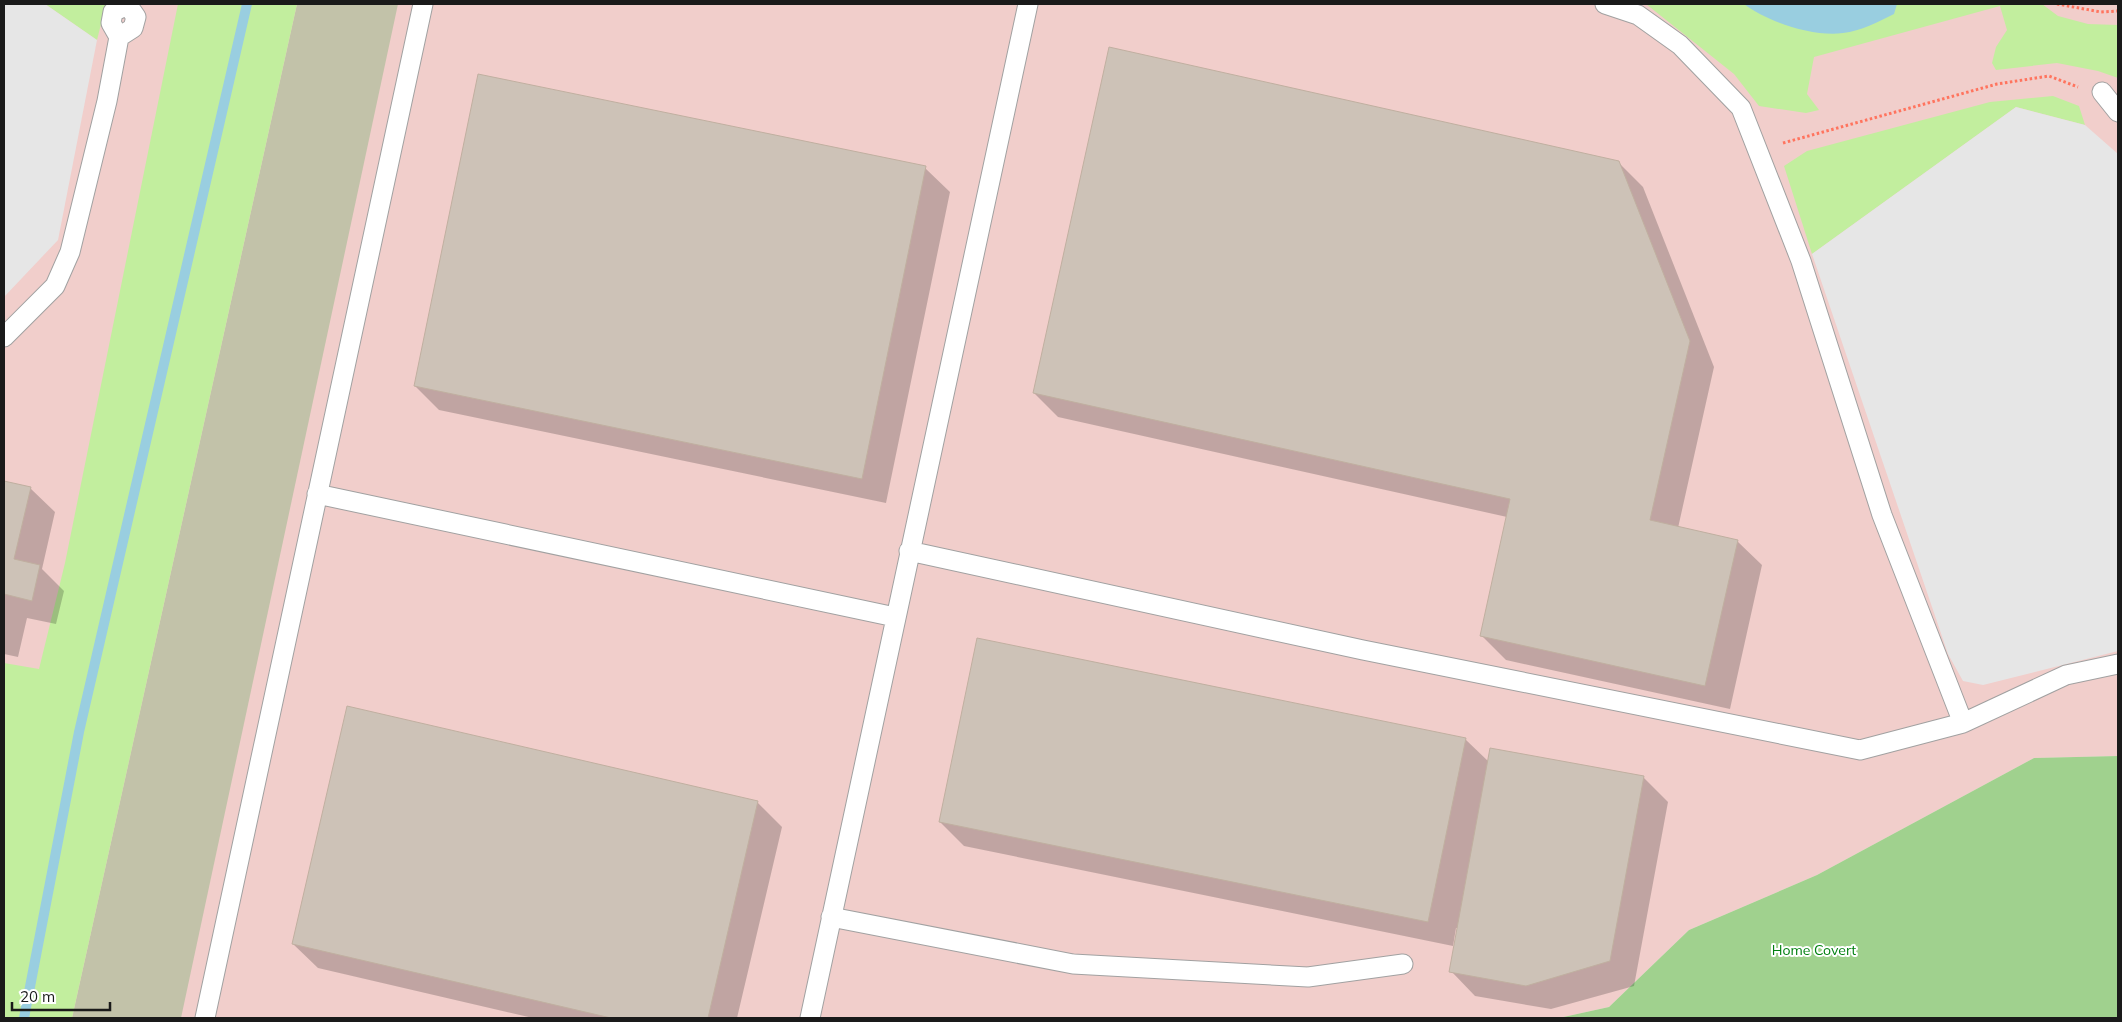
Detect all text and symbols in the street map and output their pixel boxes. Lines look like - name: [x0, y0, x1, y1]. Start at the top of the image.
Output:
- park label: Home Covert: [1772, 941, 1856, 959]
- scale bar: [12, 980, 110, 1012]
- text: 20 m: [20, 987, 55, 1006]

